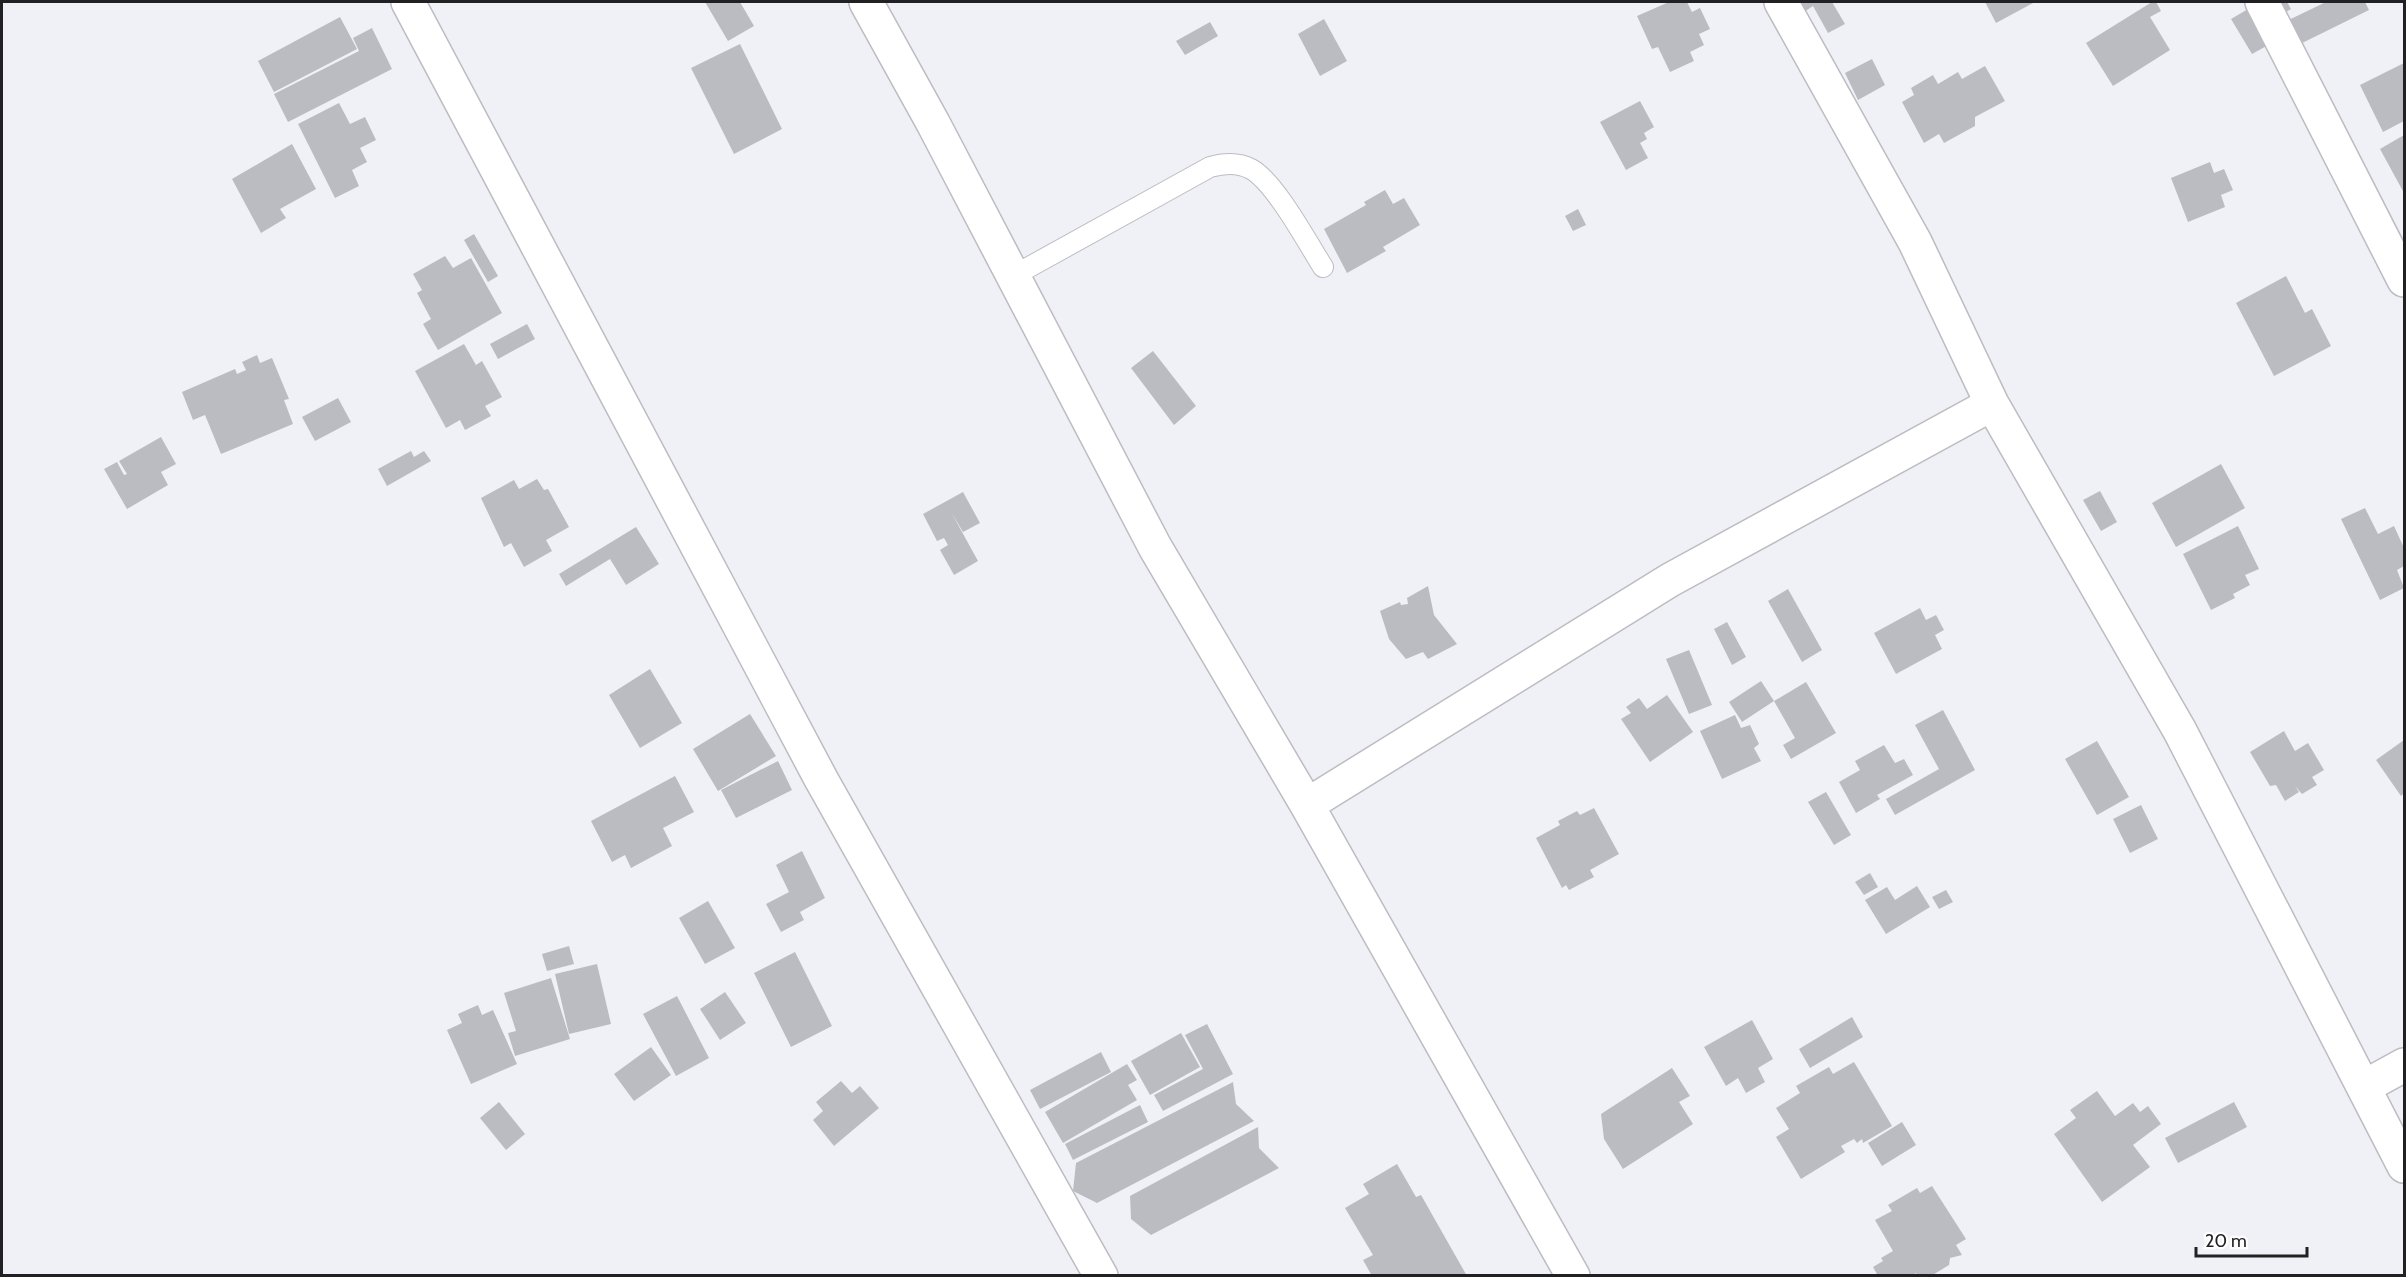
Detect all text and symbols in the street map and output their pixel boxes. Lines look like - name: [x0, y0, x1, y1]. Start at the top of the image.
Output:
- scale bar: [2196, 1220, 2307, 1258]
- text: 20 m: [2205, 1230, 2247, 1252]

